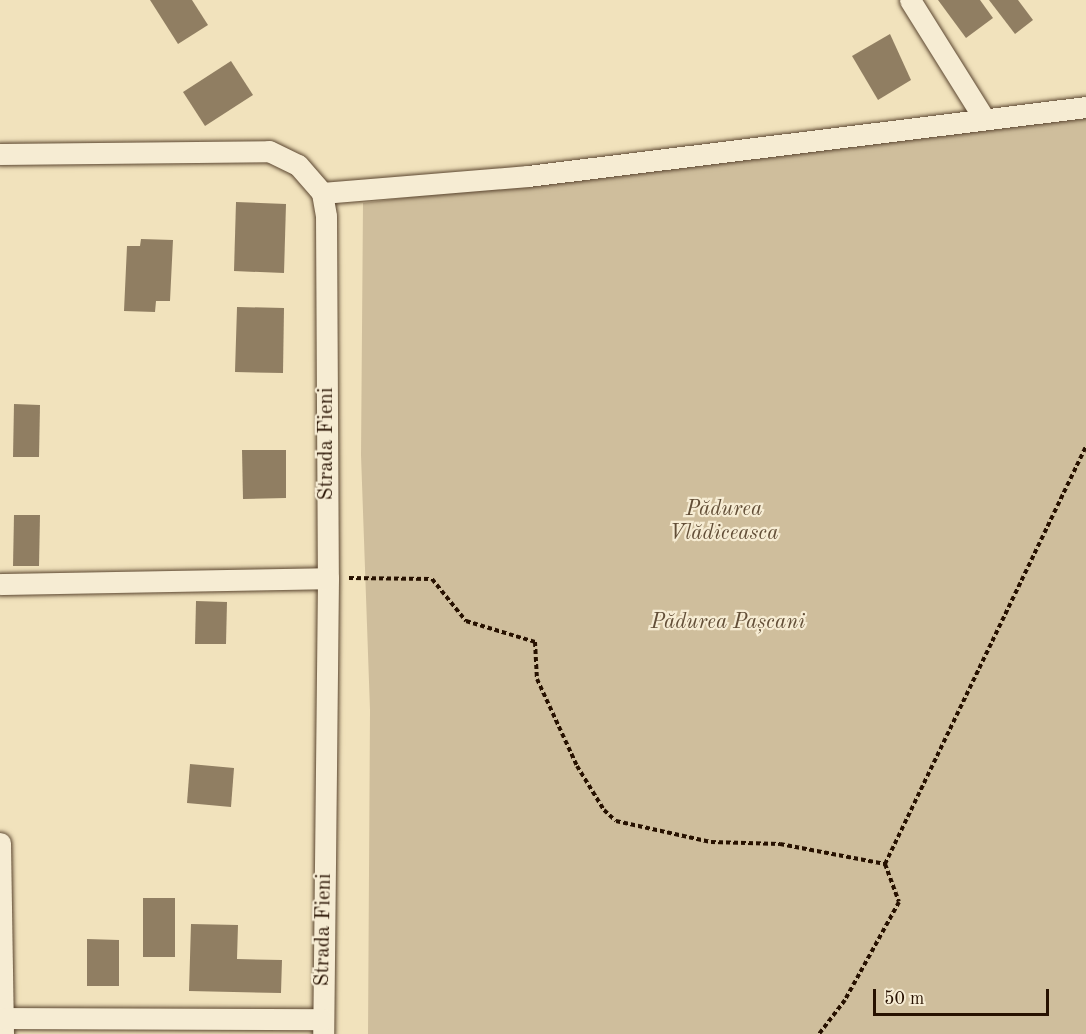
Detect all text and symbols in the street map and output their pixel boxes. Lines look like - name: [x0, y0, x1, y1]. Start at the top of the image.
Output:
- street label: Strada Fieni: [314, 387, 340, 501]
- park label: Pădurea Vlădiceasca: [669, 497, 779, 547]
- park label: Pădurea Pașcani: [651, 610, 805, 636]
- street label: Strada Fieni: [310, 873, 338, 987]
- scale bar: [876, 977, 1052, 1015]
- text: 50 m: [884, 990, 924, 1008]

